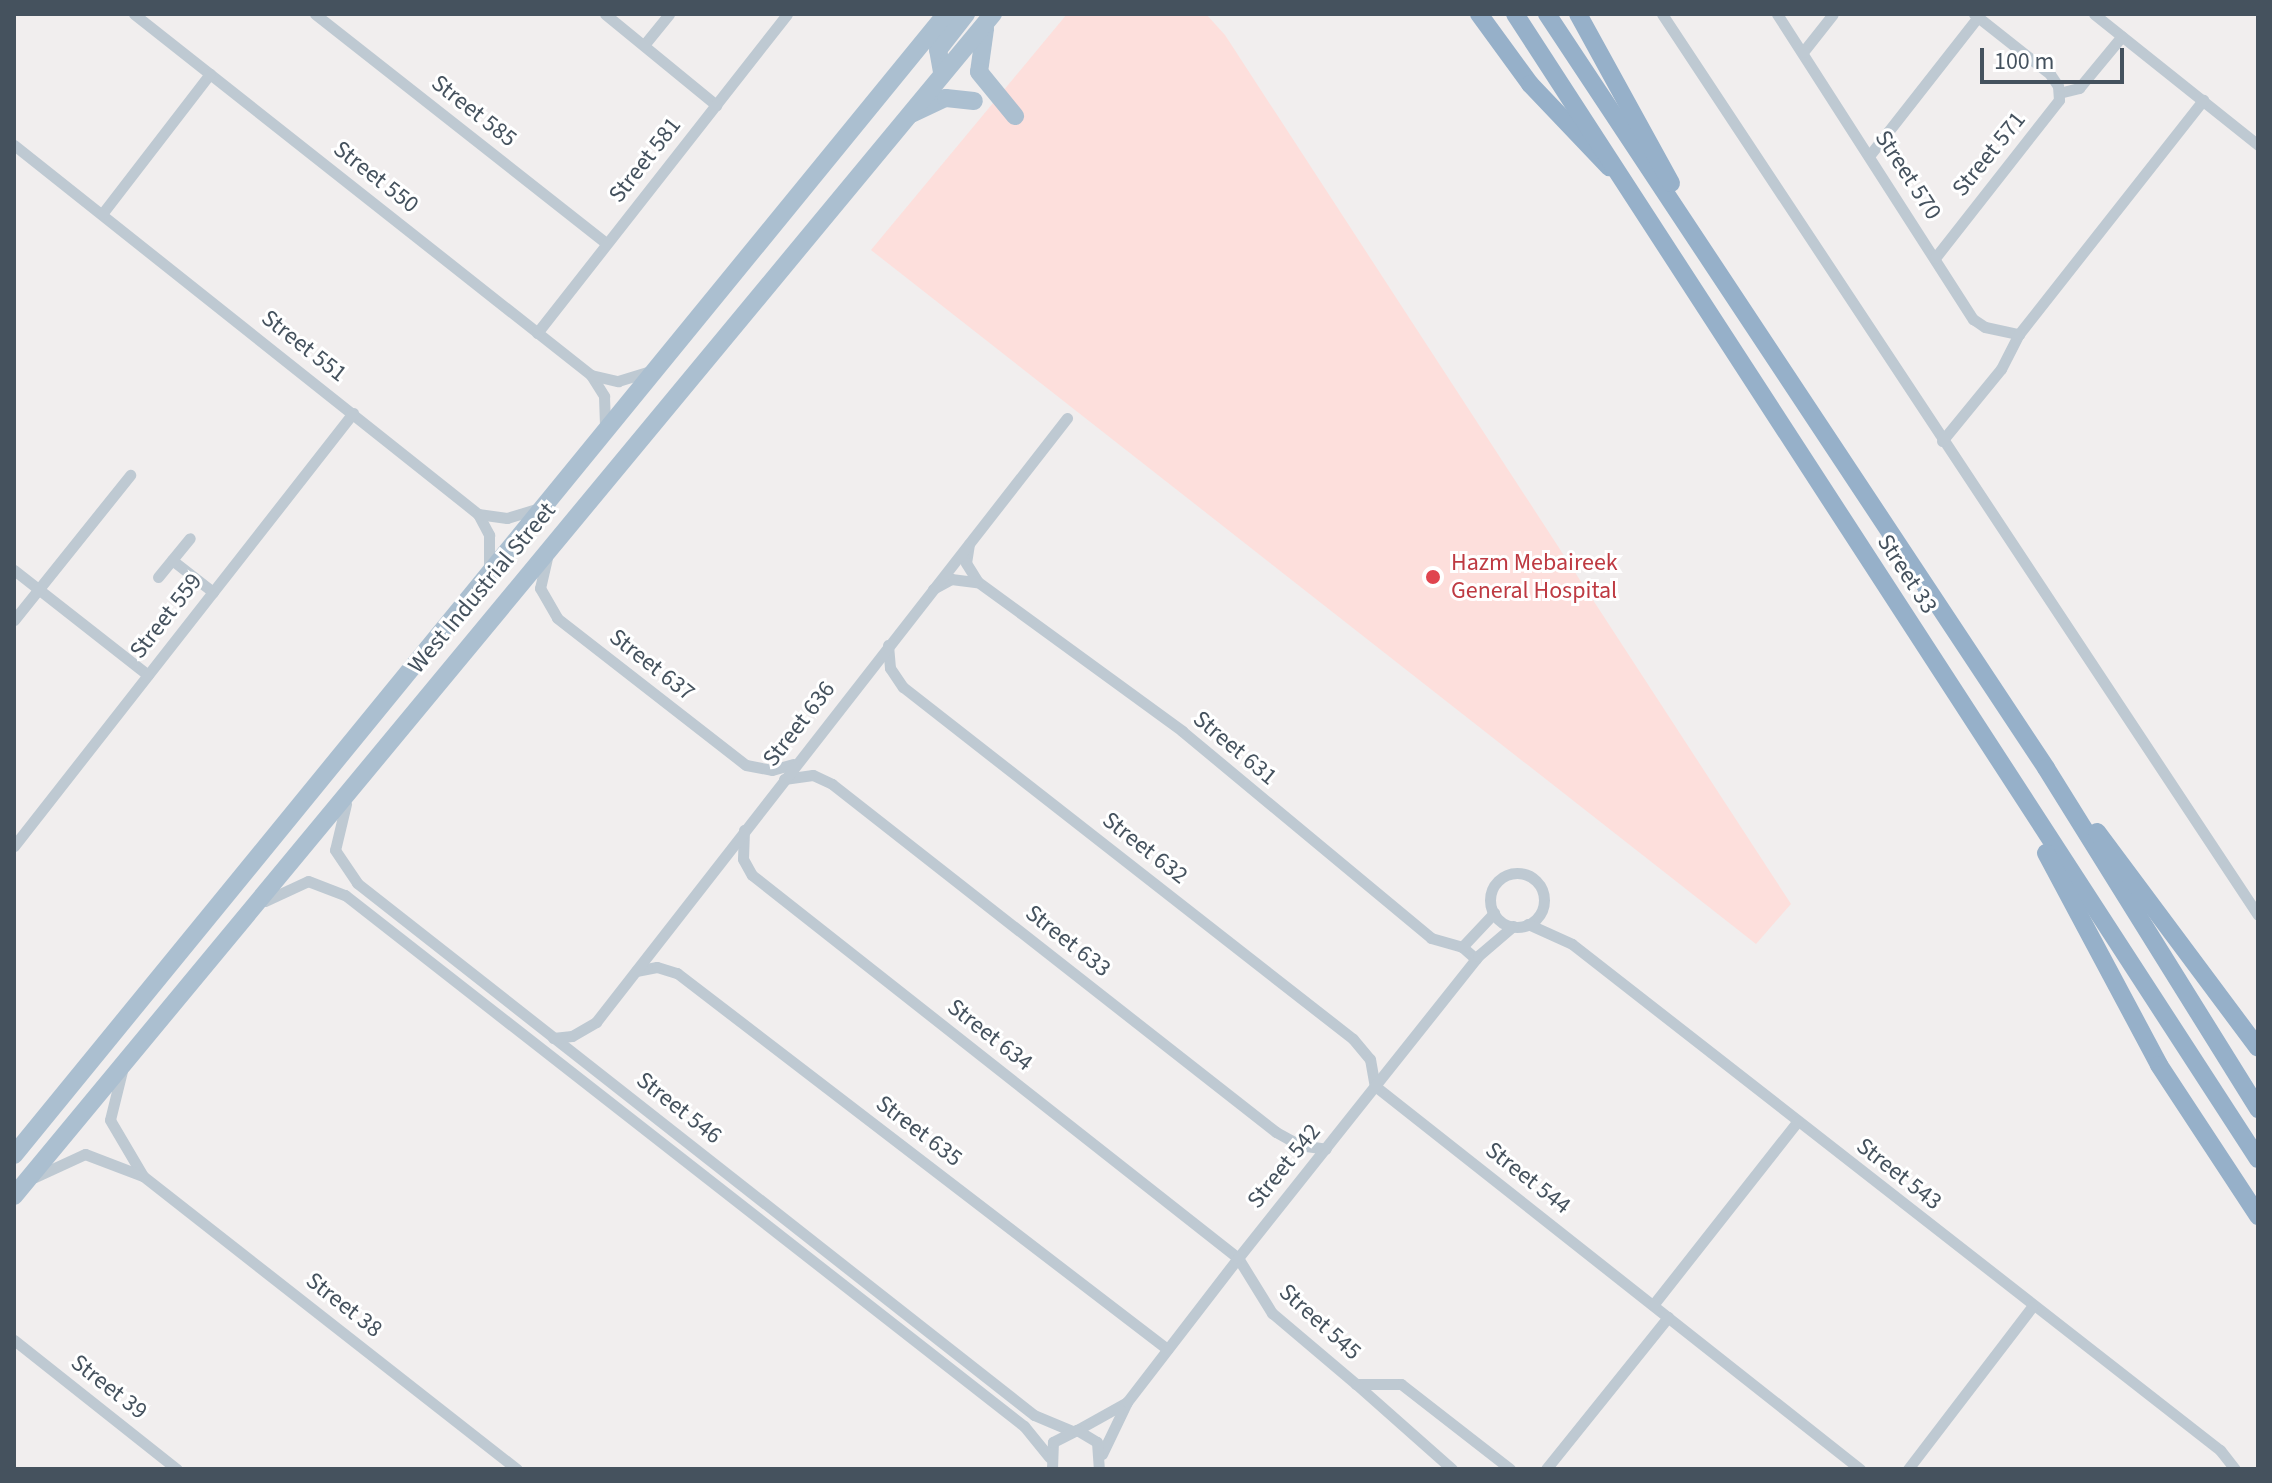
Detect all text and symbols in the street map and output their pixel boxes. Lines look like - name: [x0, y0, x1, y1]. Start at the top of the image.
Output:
- scale bar: [1984, 32, 2128, 82]
- text: 100 m: [1994, 44, 2054, 79]
- street label: Street 585: [425, 69, 523, 153]
- street label: Street 571: [1946, 106, 2032, 202]
- street label: Street 581: [603, 111, 687, 209]
- street label: Street 570: [1868, 125, 1948, 225]
- street label: Street 550: [327, 135, 425, 219]
- street label: Street 551: [255, 304, 353, 388]
- street label: West Industrial Street: [402, 497, 562, 679]
- street label: Street 33: [1871, 529, 1943, 619]
- place label: Hazm Mebaireek General Hospital: [1451, 549, 1618, 605]
- marker: Hazm Mebaireek General Hospital: [1422, 566, 1444, 588]
- street label: Street 559: [124, 567, 208, 665]
- street label: Street 637: [603, 623, 701, 707]
- street label: Street 636: [757, 675, 841, 773]
- street label: Street 631: [1187, 705, 1283, 791]
- street label: Street 632: [1096, 806, 1194, 890]
- street label: Street 633: [1019, 899, 1117, 983]
- street label: Street 634: [941, 993, 1039, 1077]
- street label: Street 546: [630, 1066, 728, 1150]
- street label: Street 635: [870, 1089, 968, 1173]
- street label: Street 542: [1241, 1118, 1327, 1214]
- street label: Street 543: [1850, 1132, 1948, 1216]
- street label: Street 544: [1479, 1136, 1577, 1220]
- street label: Street 38: [300, 1266, 388, 1344]
- street label: Street 545: [1273, 1278, 1367, 1366]
- street label: Street 39: [65, 1348, 153, 1426]

